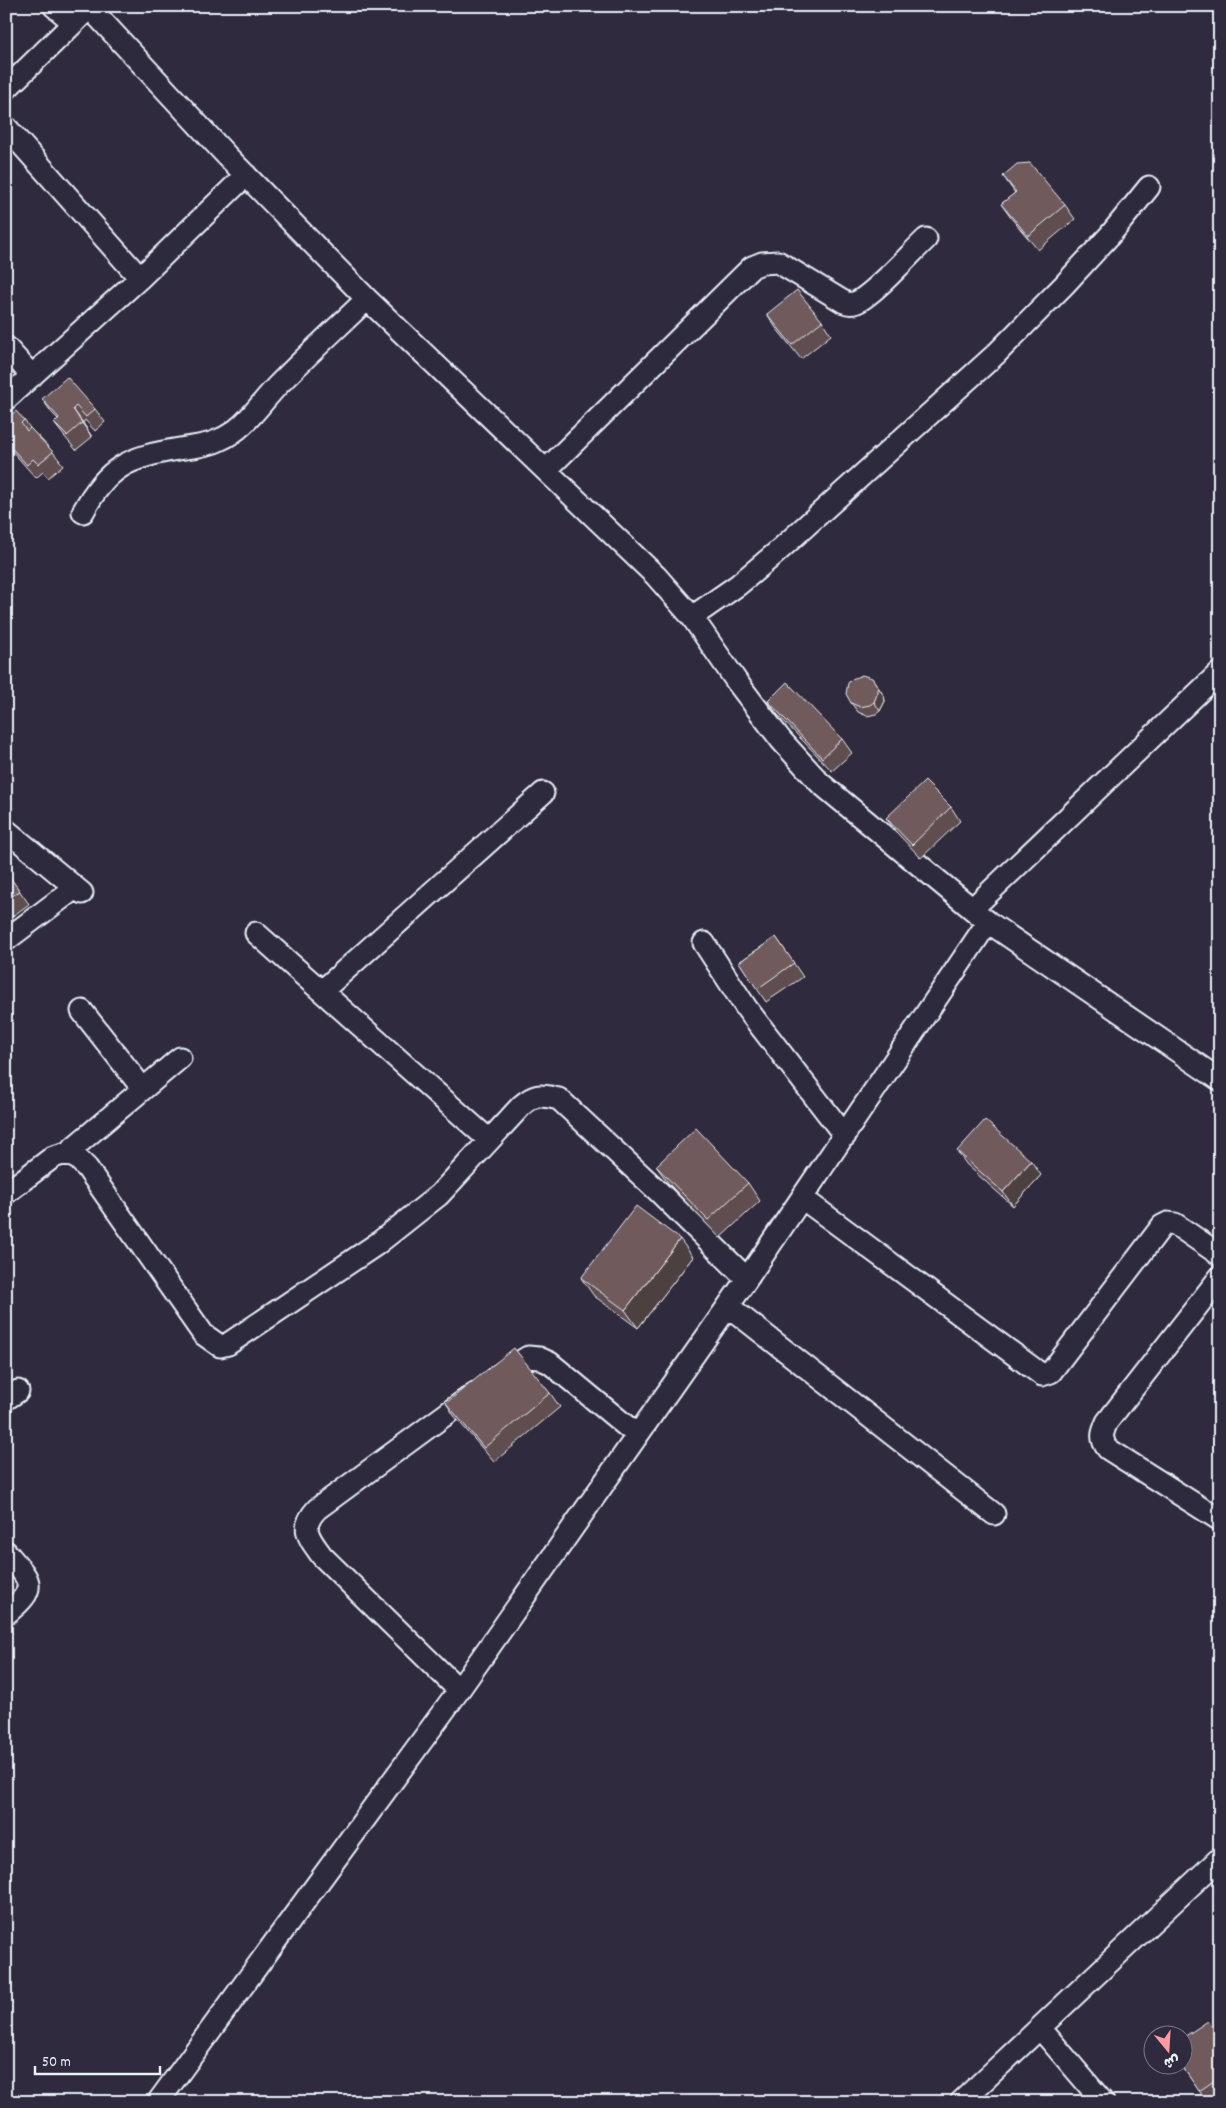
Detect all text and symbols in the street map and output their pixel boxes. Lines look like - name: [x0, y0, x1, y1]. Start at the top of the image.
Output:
- north arrow: [1144, 2026, 1194, 2076]
- scale bar: [35, 2043, 160, 2075]
- text: ش: [1161, 2049, 1182, 2072]
- text: 50 m: [42, 2052, 71, 2074]

